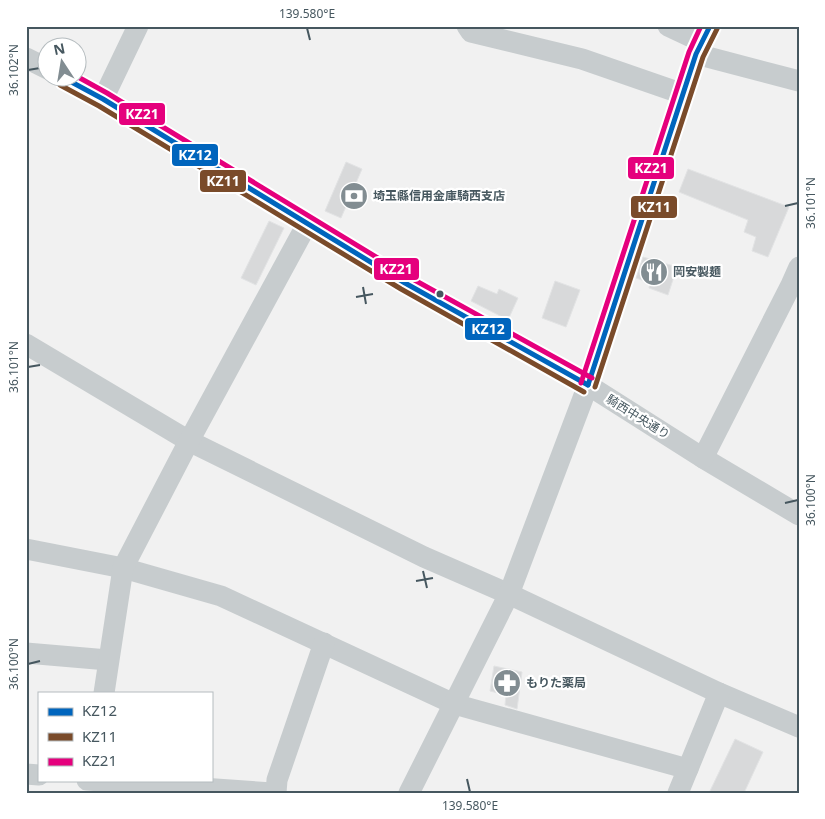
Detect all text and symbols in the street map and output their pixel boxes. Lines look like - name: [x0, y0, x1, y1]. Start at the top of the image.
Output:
- text: 139.580°E: [279, 5, 335, 22]
- north arrow: [38, 38, 88, 88]
- text: N: [52, 38, 67, 59]
- text: 36.102°N: [5, 44, 22, 96]
- line badge: KZ21: [118, 102, 166, 126]
- text: KZ21: [125, 104, 159, 123]
- line badge: KZ12: [171, 143, 219, 167]
- text: KZ12: [178, 145, 212, 164]
- line badge: KZ21: [627, 156, 675, 180]
- text: KZ21: [634, 158, 668, 177]
- line badge: KZ11: [199, 169, 247, 193]
- text: KZ11: [206, 171, 240, 190]
- text: 36.101°N: [802, 177, 819, 229]
- bank icon: 埼玉縣信用金庫騎西支店: [339, 181, 369, 211]
- place label: 埼玉縣信用金庫騎西支店: [373, 187, 505, 204]
- line badge: KZ11: [630, 195, 678, 219]
- text: KZ11: [637, 197, 671, 216]
- line badge: KZ21: [373, 257, 420, 281]
- restaurant icon: 岡安製麺: [639, 257, 669, 287]
- text: KZ21: [379, 259, 413, 278]
- place label: 岡安製麺: [673, 263, 721, 280]
- unlabelled marker: [435, 289, 445, 299]
- line badge: KZ12: [464, 317, 512, 341]
- text: KZ12: [471, 319, 505, 338]
- text: 36.101°N: [5, 341, 22, 393]
- street label: 騎西中央通り: [603, 390, 673, 443]
- text: 36.100°N: [802, 474, 819, 526]
- text: 36.100°N: [5, 638, 22, 690]
- pharmacy icon: もりた薬局: [492, 668, 522, 698]
- place label: もりた薬局: [526, 674, 586, 691]
- legend: [38, 692, 212, 782]
- text: KZ12: [82, 700, 117, 720]
- text: KZ11: [82, 726, 117, 746]
- text: KZ21: [82, 750, 117, 770]
- text: 139.580°E: [442, 797, 498, 814]

